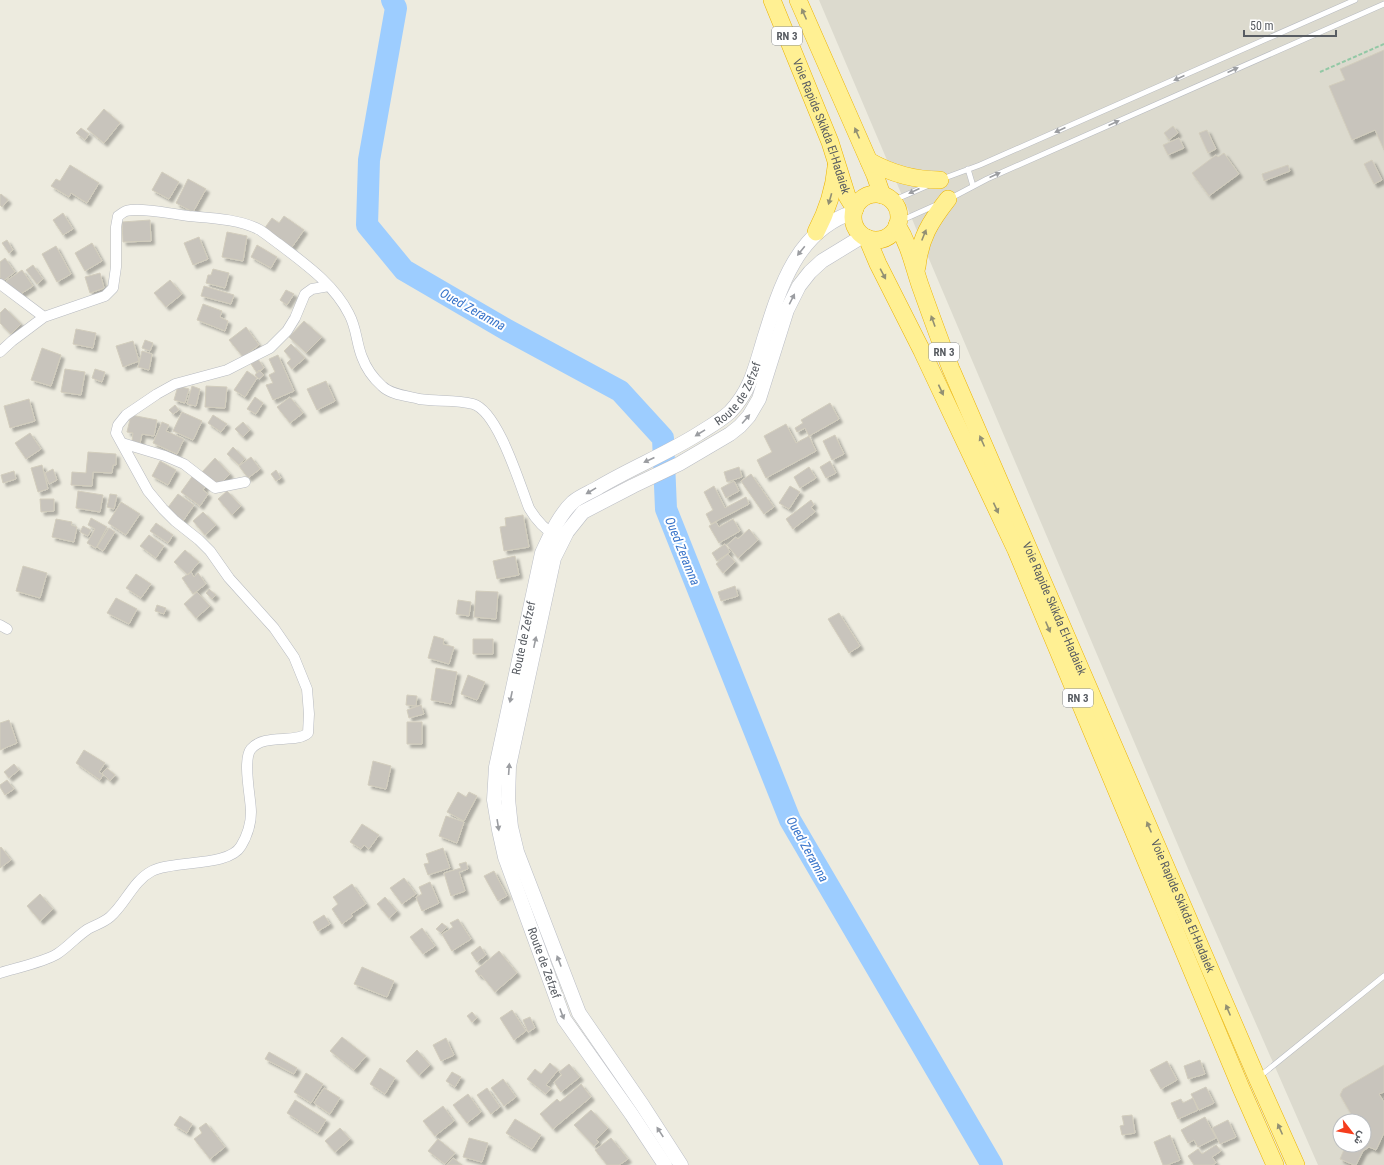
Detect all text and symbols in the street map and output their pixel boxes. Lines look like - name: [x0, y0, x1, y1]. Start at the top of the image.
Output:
- one-way arrow: [801, 8, 807, 20]
- scale bar: [1244, 12, 1336, 38]
- text: 50 m: [1250, 19, 1274, 33]
- road number: RN 3: [772, 27, 802, 45]
- street label: Voie Rapide Skikda El-Hadaiek: [790, 57, 853, 196]
- one-way arrow: [1228, 67, 1239, 73]
- one-way arrow: [1172, 75, 1184, 81]
- one-way arrow: [1109, 120, 1120, 126]
- one-way arrow: [1054, 127, 1065, 133]
- one-way arrow: [854, 128, 860, 139]
- one-way arrow: [990, 172, 1001, 178]
- one-way arrow: [909, 188, 920, 194]
- one-way arrow: [827, 193, 833, 205]
- one-way arrow: [922, 229, 928, 241]
- one-way arrow: [797, 245, 805, 256]
- one-way arrow: [879, 268, 886, 279]
- water label: Oued Zeramna: [437, 285, 508, 334]
- one-way arrow: [789, 293, 795, 304]
- one-way arrow: [929, 315, 935, 327]
- road number: RN 3: [929, 343, 959, 361]
- street label: Route de Zefzef: [712, 360, 764, 428]
- one-way arrow: [938, 384, 944, 396]
- one-way arrow: [742, 414, 751, 424]
- one-way arrow: [694, 429, 706, 436]
- one-way arrow: [979, 435, 985, 447]
- one-way arrow: [644, 457, 655, 463]
- one-way arrow: [585, 488, 597, 495]
- one-way arrow: [993, 502, 999, 513]
- water label: Oued Zeramna: [662, 515, 703, 588]
- street label: Voie Rapide Skikda El-Hadaiek: [1020, 540, 1090, 678]
- street label: Route de Zefzef: [509, 600, 538, 676]
- one-way arrow: [1045, 621, 1051, 632]
- one-way arrow: [533, 636, 539, 648]
- road number: RN 3: [1063, 689, 1093, 707]
- one-way arrow: [508, 690, 514, 703]
- one-way arrow: [505, 763, 512, 775]
- water label: Oued Zeramna: [783, 814, 832, 885]
- one-way arrow: [495, 818, 501, 831]
- one-way arrow: [1146, 821, 1152, 832]
- street label: Voie Rapide Skikda El-Hadaiek: [1148, 838, 1218, 975]
- street label: Route de Zefzef: [525, 926, 563, 1001]
- one-way arrow: [556, 954, 562, 966]
- one-way arrow: [1225, 1005, 1231, 1016]
- one-way arrow: [560, 1008, 566, 1020]
- north arrow: [1332, 1113, 1372, 1153]
- one-way arrow: [1277, 1124, 1283, 1135]
- one-way arrow: [656, 1127, 664, 1137]
- text: ش: [1351, 1129, 1369, 1147]

